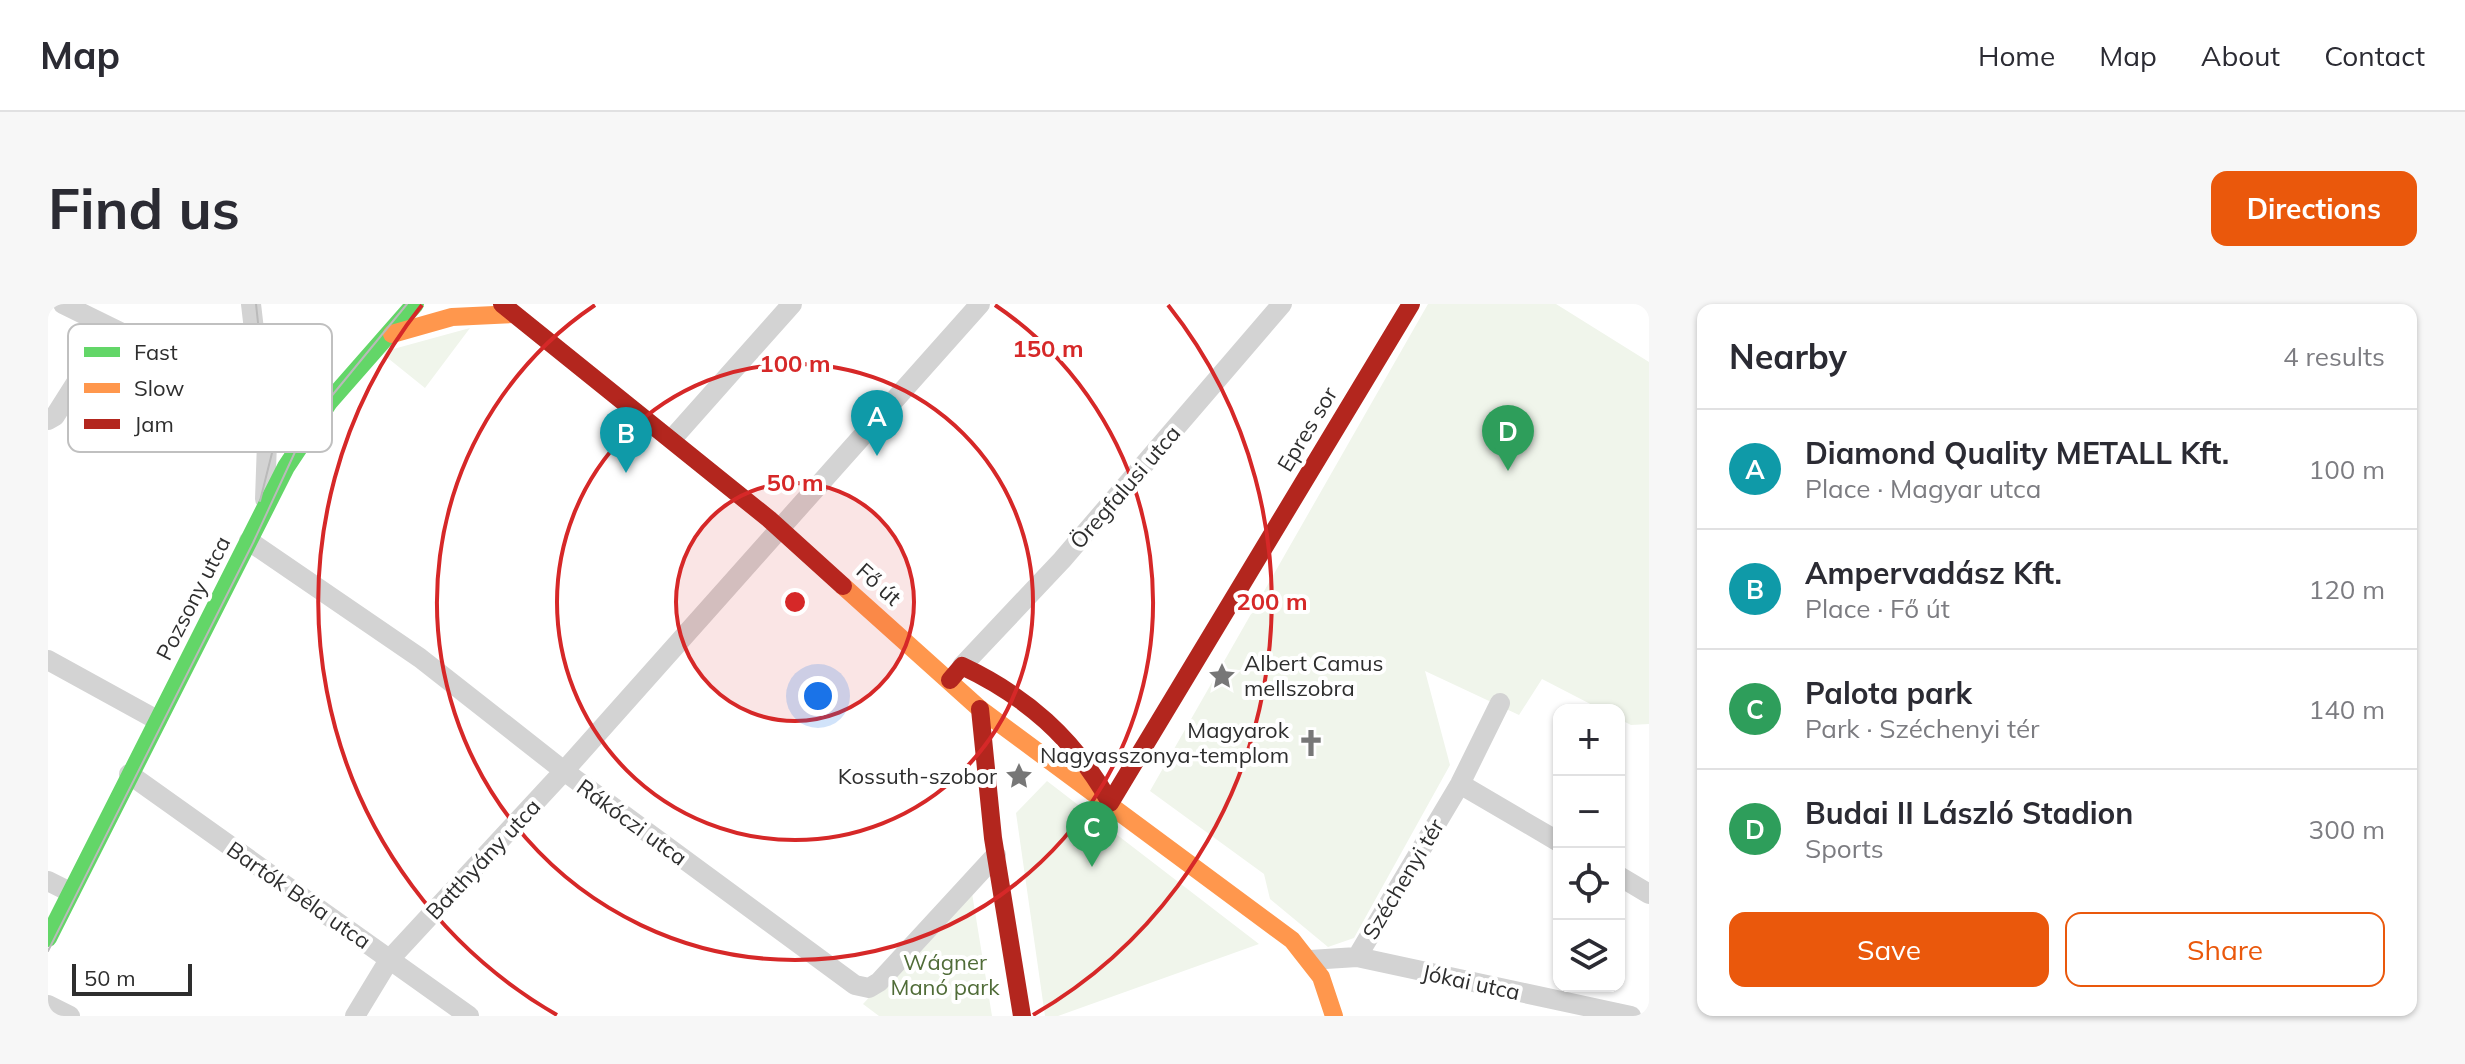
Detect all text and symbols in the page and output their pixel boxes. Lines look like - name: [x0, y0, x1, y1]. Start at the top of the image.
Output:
- text: Map: [40, 31, 120, 79]
- text: Home: [1978, 38, 2055, 73]
- text: Map: [2099, 38, 2157, 73]
- text: About: [2201, 38, 2280, 73]
- text: Contact: [2324, 38, 2425, 73]
- button: Directions: [2211, 171, 2417, 246]
- text: Find us: [48, 173, 240, 243]
- legend: [68, 324, 332, 452]
- text: 150 m: [1012, 333, 1084, 363]
- text: Nearby: [1729, 335, 1847, 378]
- text: Fast: [134, 338, 178, 366]
- text: 4 results: [2283, 340, 2385, 373]
- text: 100 m: [759, 348, 831, 378]
- text: Slow: [134, 374, 184, 402]
- street label: Epres sor: [1271, 381, 1343, 477]
- pin: A: [851, 390, 903, 456]
- pin: D: [1482, 405, 1534, 471]
- pin: B: [600, 407, 652, 473]
- text: Jam: [134, 410, 174, 438]
- street label: Öregfalusi utca: [1064, 419, 1186, 555]
- text: Diamond Quality METALL Kft.: [1805, 434, 2229, 472]
- text: A: [1745, 453, 1765, 486]
- text: 100 m: [2309, 453, 2385, 486]
- text: 50 m: [767, 467, 823, 497]
- text: Place · Magyar utca: [1805, 472, 2041, 505]
- street label: Pozsony utca: [150, 531, 236, 665]
- text: Ampervadász Kft.: [1805, 554, 2062, 592]
- street label: Fő út: [851, 557, 907, 612]
- text: B: [1746, 573, 1764, 606]
- text: 120 m: [2309, 573, 2385, 606]
- text: 200 m: [1236, 586, 1308, 616]
- centre of rings: [781, 588, 809, 616]
- text: Place · Fő út: [1805, 592, 1950, 625]
- place label: Albert Camus mellszobra: [1244, 649, 1383, 702]
- place icon: Albert Camus mellszobra: [1207, 661, 1237, 691]
- text: Palota park: [1805, 674, 1972, 712]
- your location: [798, 676, 838, 716]
- text: C: [1746, 693, 1764, 726]
- text: 140 m: [2309, 693, 2385, 726]
- map controls: [1553, 704, 1625, 992]
- button: +: [1553, 704, 1625, 776]
- text: Park · Széchenyi tér: [1805, 712, 2040, 745]
- place label: Magyarok Nagyasszonya-templom: [1040, 716, 1290, 769]
- church icon: Magyarok Nagyasszonya-templom: [1296, 728, 1326, 758]
- place icon: Kossuth-szobor: [1004, 761, 1034, 791]
- place label: Kossuth-szobor: [838, 762, 997, 790]
- street label: Rákóczi utca: [571, 773, 693, 871]
- button: −: [1553, 776, 1625, 848]
- street label: Batthyány utca: [420, 793, 546, 925]
- text: Budai II László Stadion: [1805, 794, 2133, 832]
- pin: C: [1066, 801, 1118, 867]
- text: D: [1745, 813, 1765, 846]
- text: 300 m: [2309, 813, 2385, 846]
- street label: Széchenyi tér: [1356, 814, 1450, 944]
- text: Sports: [1805, 832, 1884, 865]
- street label: Bartók Béla utca: [222, 835, 376, 955]
- button: locate: [1553, 848, 1625, 920]
- button: Save: [1729, 912, 2049, 987]
- button: Share: [2065, 912, 2385, 987]
- button: layers: [1553, 920, 1625, 992]
- park label: Wágner Manó park: [891, 948, 1000, 1001]
- street label: Jókai utca: [1419, 958, 1523, 1006]
- scale bar: [72, 960, 192, 996]
- text: 50 m: [84, 964, 135, 992]

